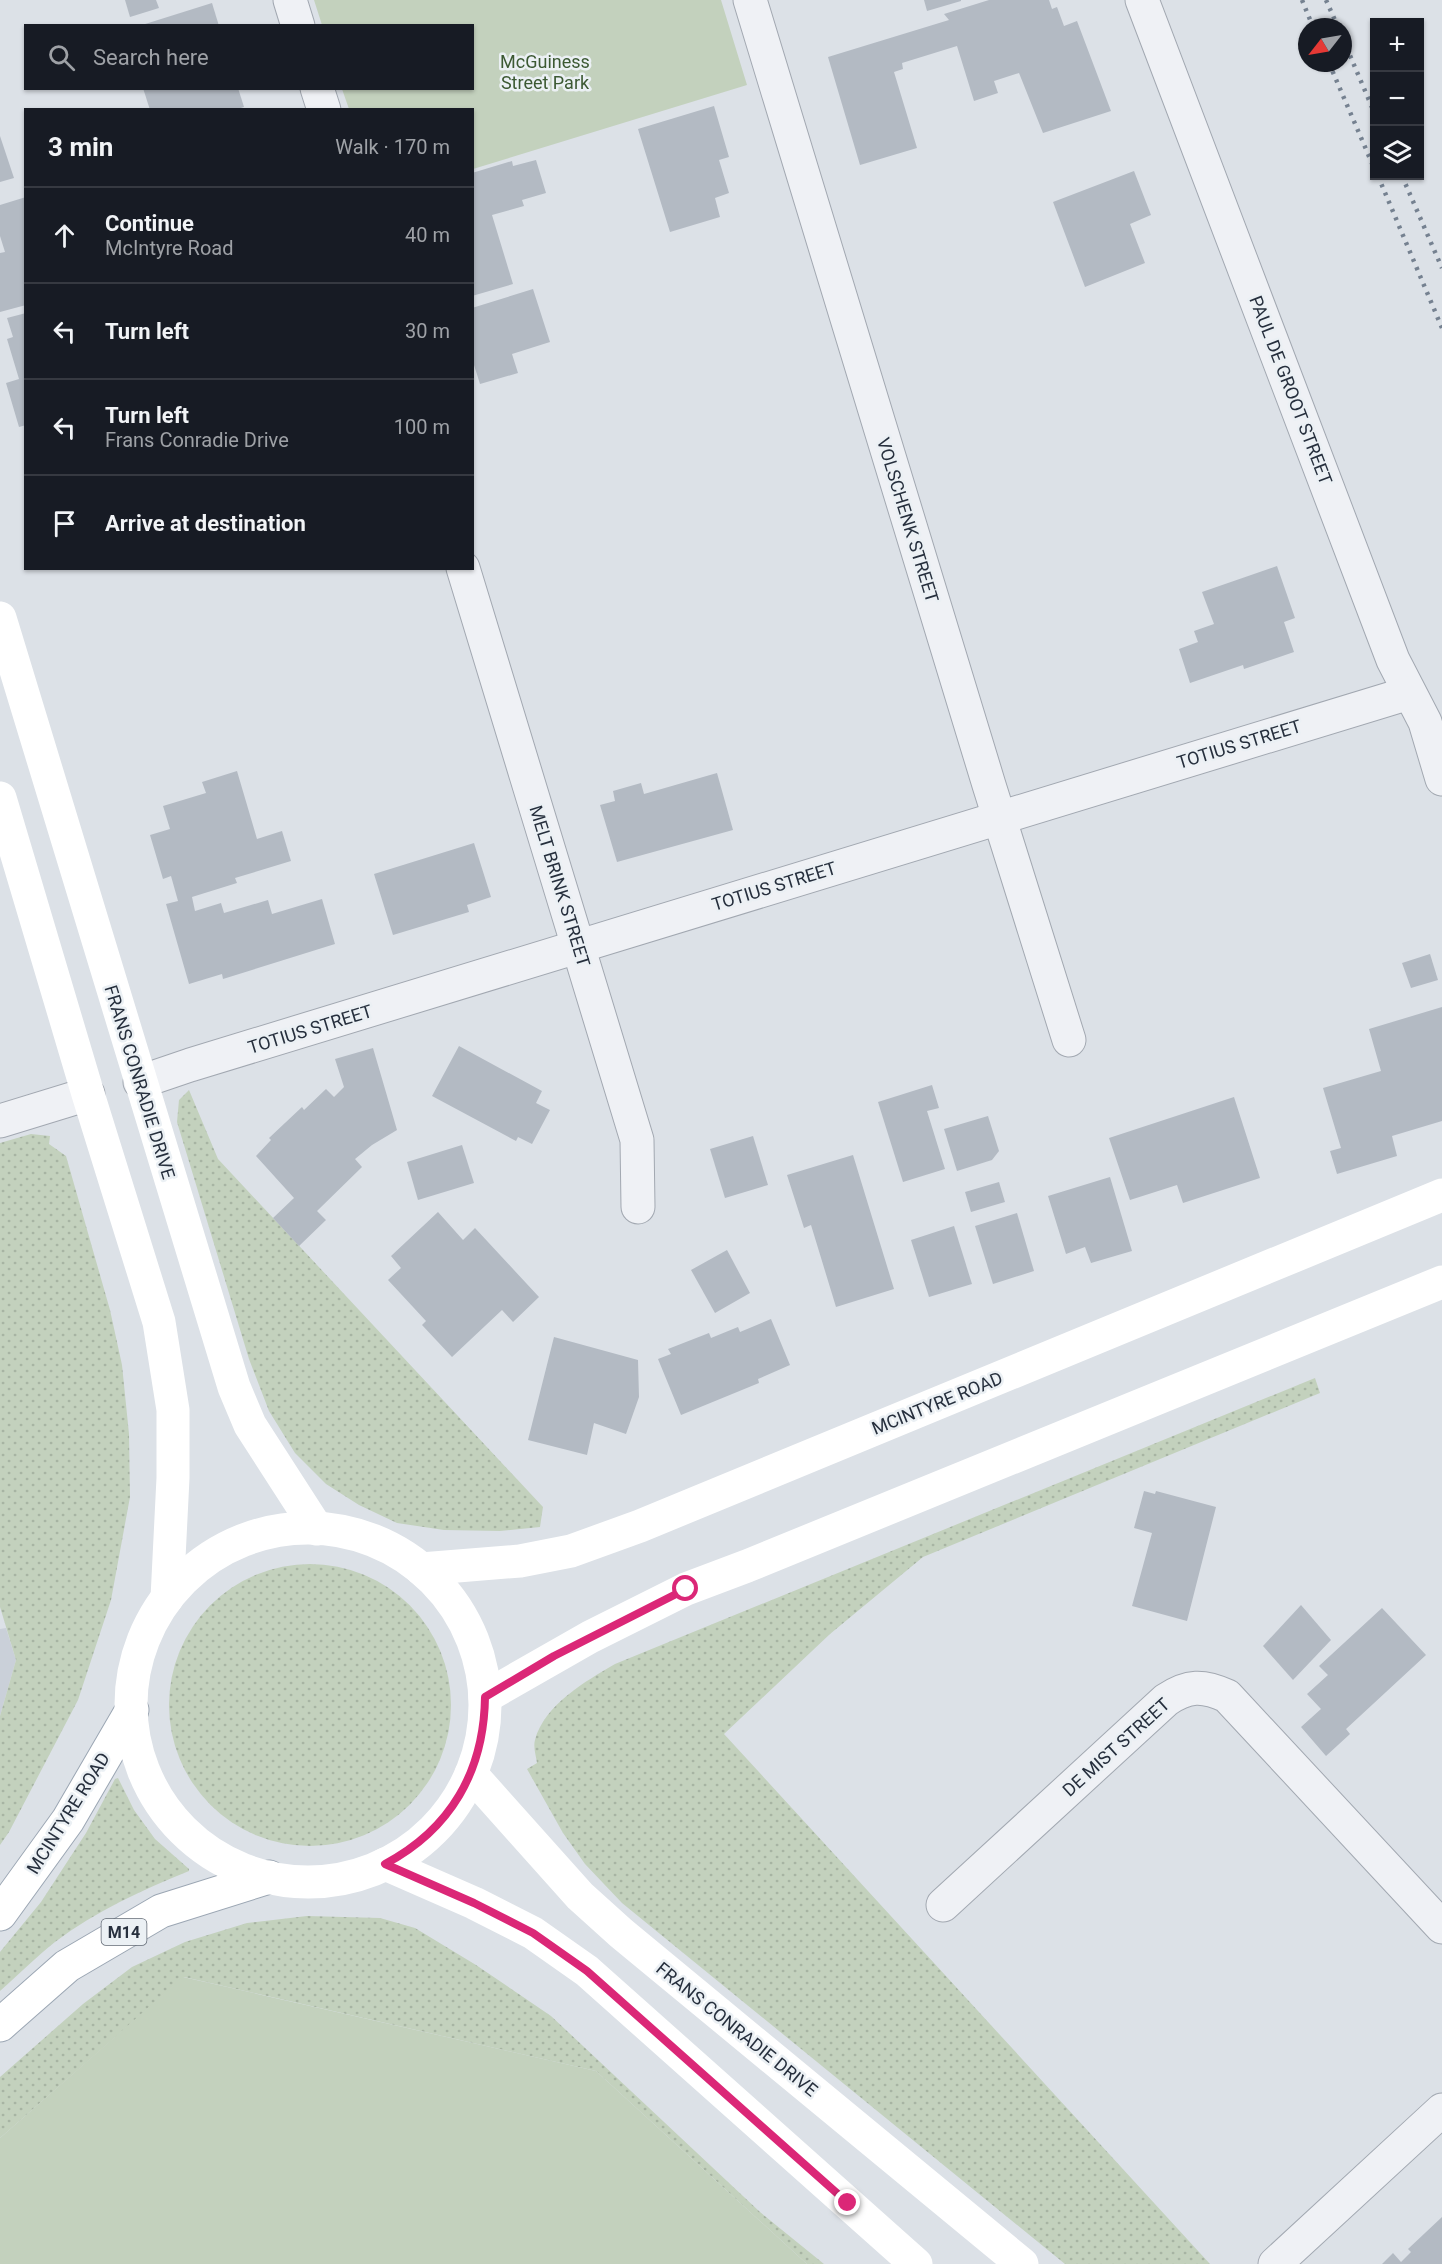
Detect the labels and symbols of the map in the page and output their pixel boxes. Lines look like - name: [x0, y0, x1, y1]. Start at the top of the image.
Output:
- north arrow: [1298, 18, 1352, 72]
- park label: McGuiness Street Park: [500, 51, 590, 93]
- street label: PAUL DE GROOT STREET: [1245, 293, 1337, 488]
- street label: VOLSCHENK STREET: [873, 435, 943, 605]
- street label: TOTIUS STREET: [1174, 715, 1304, 773]
- street label: MELT BRINK STREET: [525, 803, 595, 970]
- street label: TOTIUS STREET: [709, 857, 839, 915]
- street label: FRANS CONRADIE DRIVE: [101, 983, 179, 1181]
- street label: TOTIUS STREET: [245, 1000, 375, 1058]
- street label: MCINTYRE ROAD: [869, 1367, 1005, 1439]
- route start: [672, 1575, 698, 1601]
- street label: DE MIST STREET: [1058, 1693, 1174, 1800]
- street label: MCINTYRE ROAD: [22, 1748, 114, 1878]
- road number: M14: [102, 1919, 146, 1945]
- street label: FRANS CONRADIE DRIVE: [652, 1957, 822, 2101]
- route end: [834, 2189, 860, 2215]

